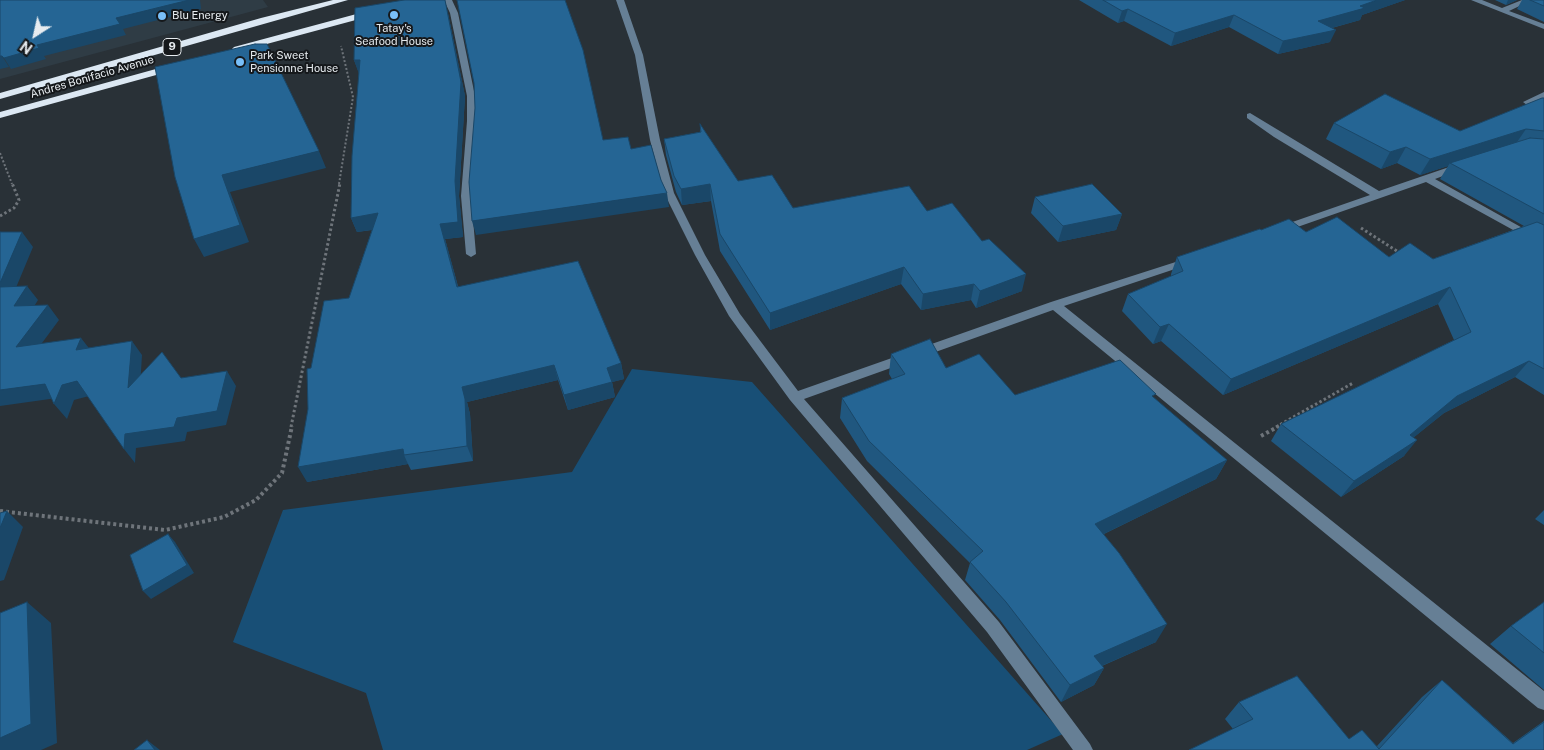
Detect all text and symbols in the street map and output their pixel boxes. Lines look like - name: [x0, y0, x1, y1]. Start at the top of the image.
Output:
- place label: Blu Energy: [172, 9, 228, 23]
- marker: Tatay's Seafood House: [388, 9, 400, 21]
- north arrow: [10, 10, 60, 60]
- marker: Blu Energy: [156, 10, 168, 22]
- place label: Tatay's Seafood House: [355, 22, 433, 48]
- text: N: [17, 38, 35, 57]
- road number: 9: [163, 38, 181, 56]
- place label: Park Sweet Pensionne House: [250, 49, 338, 75]
- street label: Andres Bonifacio Avenue: [29, 53, 155, 101]
- marker: Park Sweet Pensionne House: [234, 56, 246, 68]

